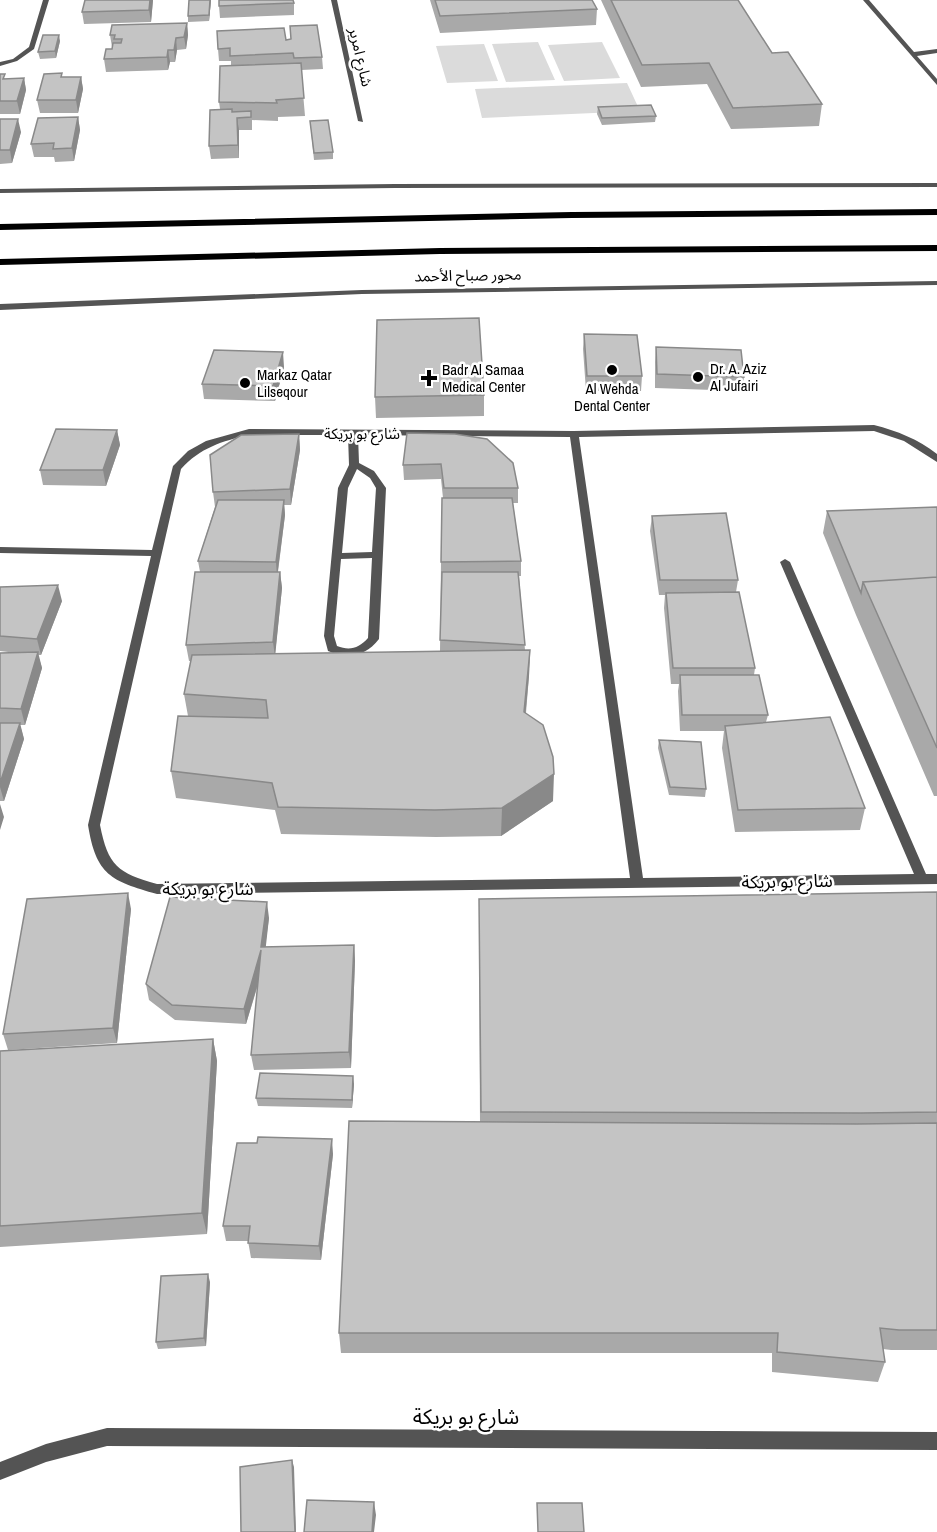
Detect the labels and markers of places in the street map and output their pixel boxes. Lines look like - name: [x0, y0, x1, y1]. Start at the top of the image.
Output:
- place label: Dr. A. Aziz Al Jufairi: [709, 358, 767, 396]
- place label: Badr Al Samaa Medical Center: [442, 359, 525, 397]
- marker: Al Wehda Dental Center: [605, 363, 619, 377]
- place label: Markaz Qatar Lilseqour: [257, 364, 332, 402]
- marker: Badr Al Samaa Medical Center: [420, 369, 438, 387]
- marker: Dr. A. Aziz Al Jufairi: [691, 370, 705, 384]
- marker: Markaz Qatar Lilseqour: [238, 376, 252, 390]
- place label: Al Wehda Dental Center: [574, 378, 650, 416]

